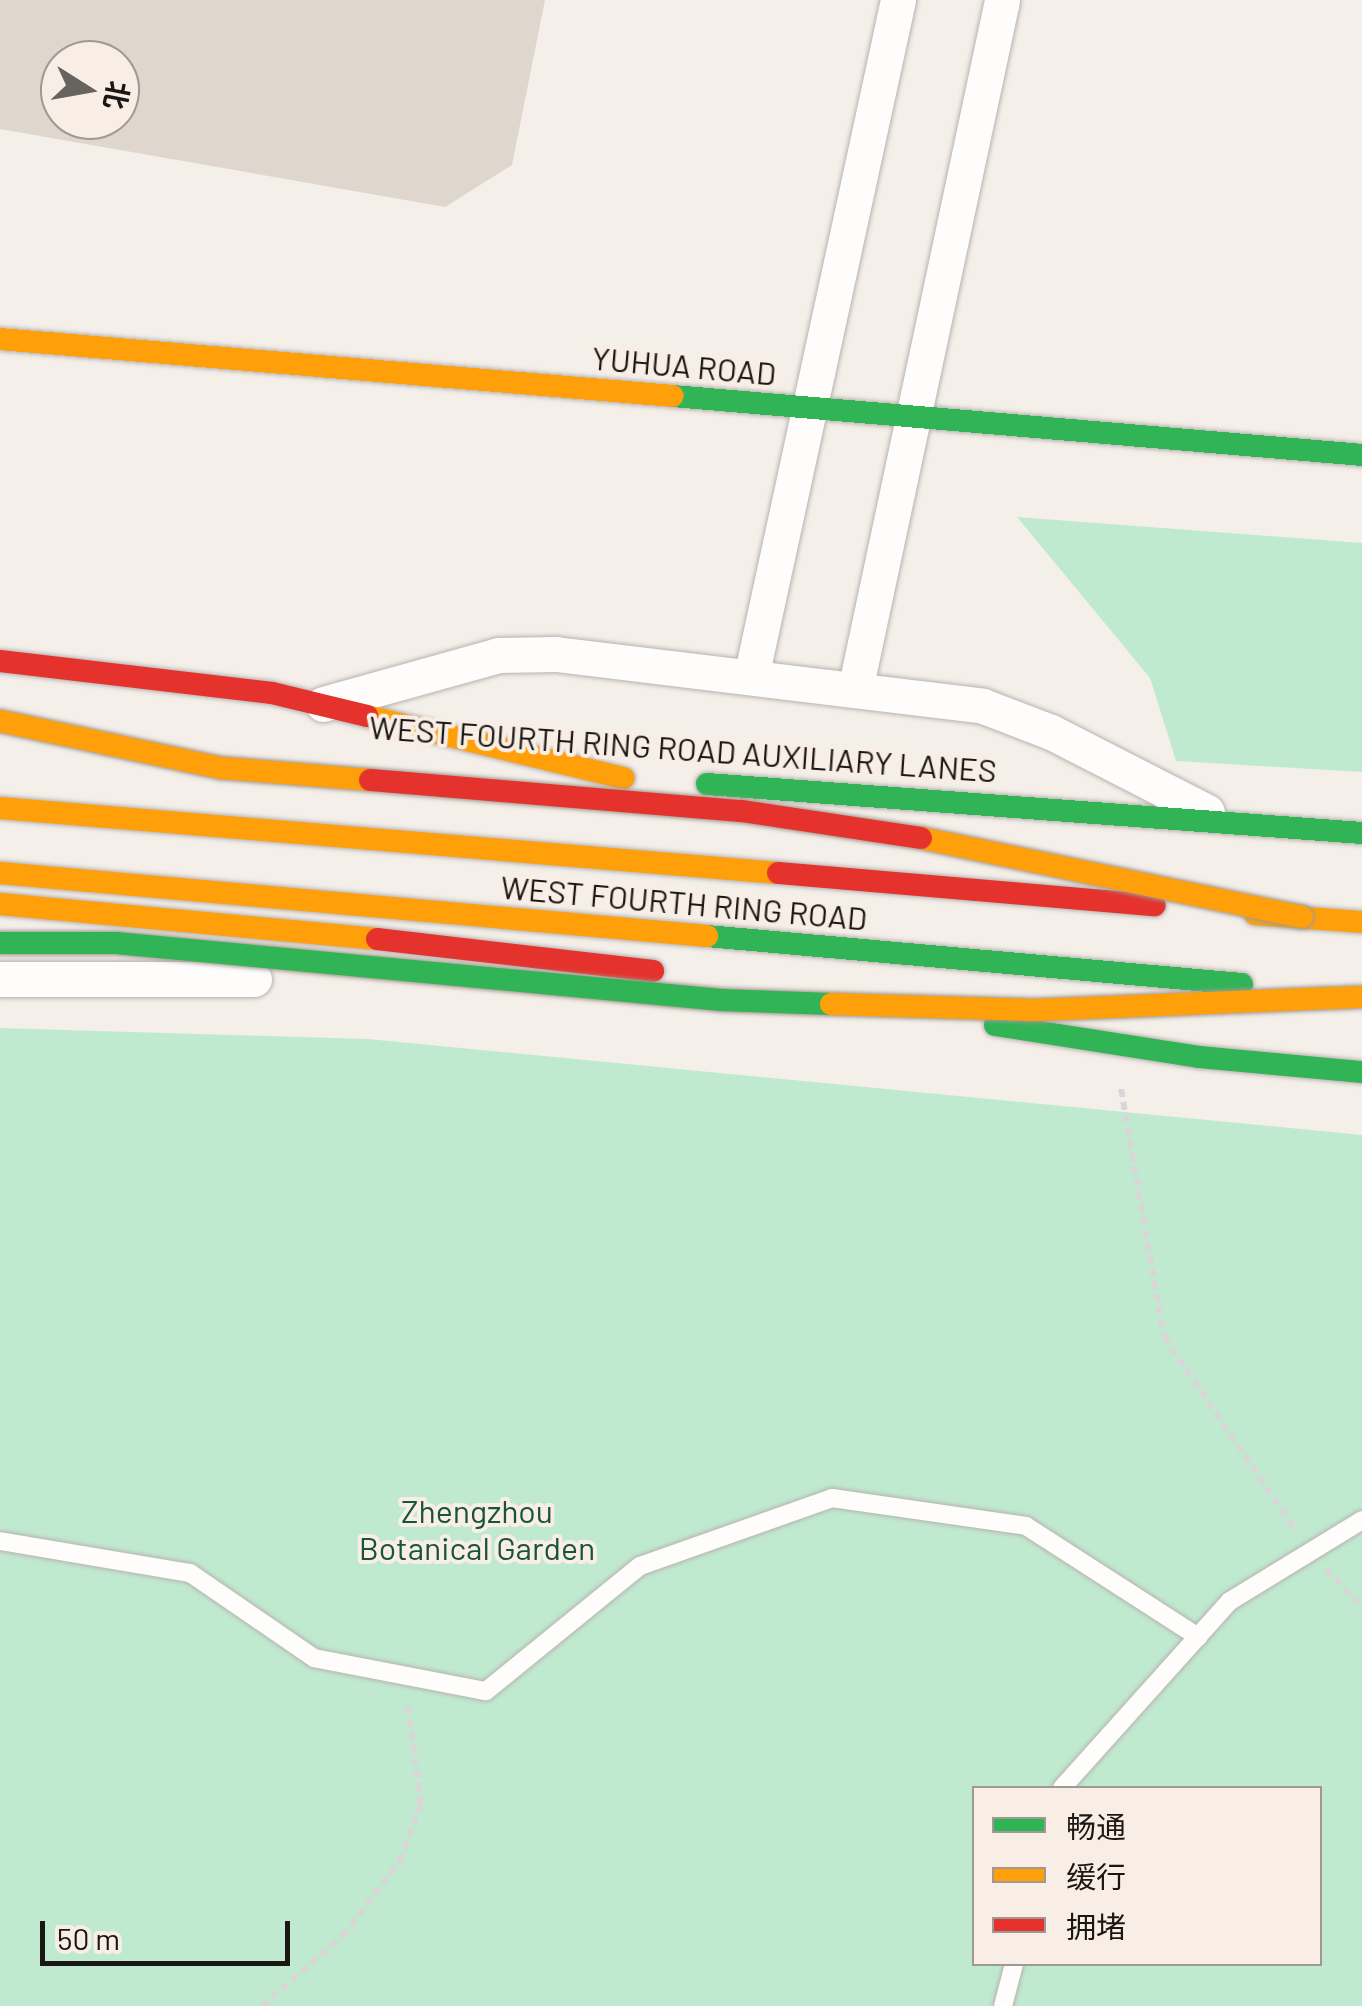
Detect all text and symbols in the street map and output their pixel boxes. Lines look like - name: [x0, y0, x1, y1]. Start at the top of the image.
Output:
- north arrow: [40, 40, 140, 140]
- text: 北: [98, 78, 137, 112]
- street label: YUHUA ROAD: [590, 338, 778, 392]
- street label: WEST FOURTH RING ROAD AUXILIARY LANES: [368, 707, 998, 789]
- street label: WEST FOURTH RING ROAD: [499, 867, 869, 937]
- park label: Zhengzhou Botanical Garden: [359, 1492, 595, 1567]
- legend: [972, 1786, 1322, 1966]
- text: 畅通: [1066, 1808, 1126, 1844]
- text: 缓行: [1066, 1858, 1126, 1894]
- scale bar: [45, 1901, 295, 1963]
- text: 拥堵: [1066, 1908, 1126, 1944]
- text: 50 m: [57, 1920, 120, 1956]

